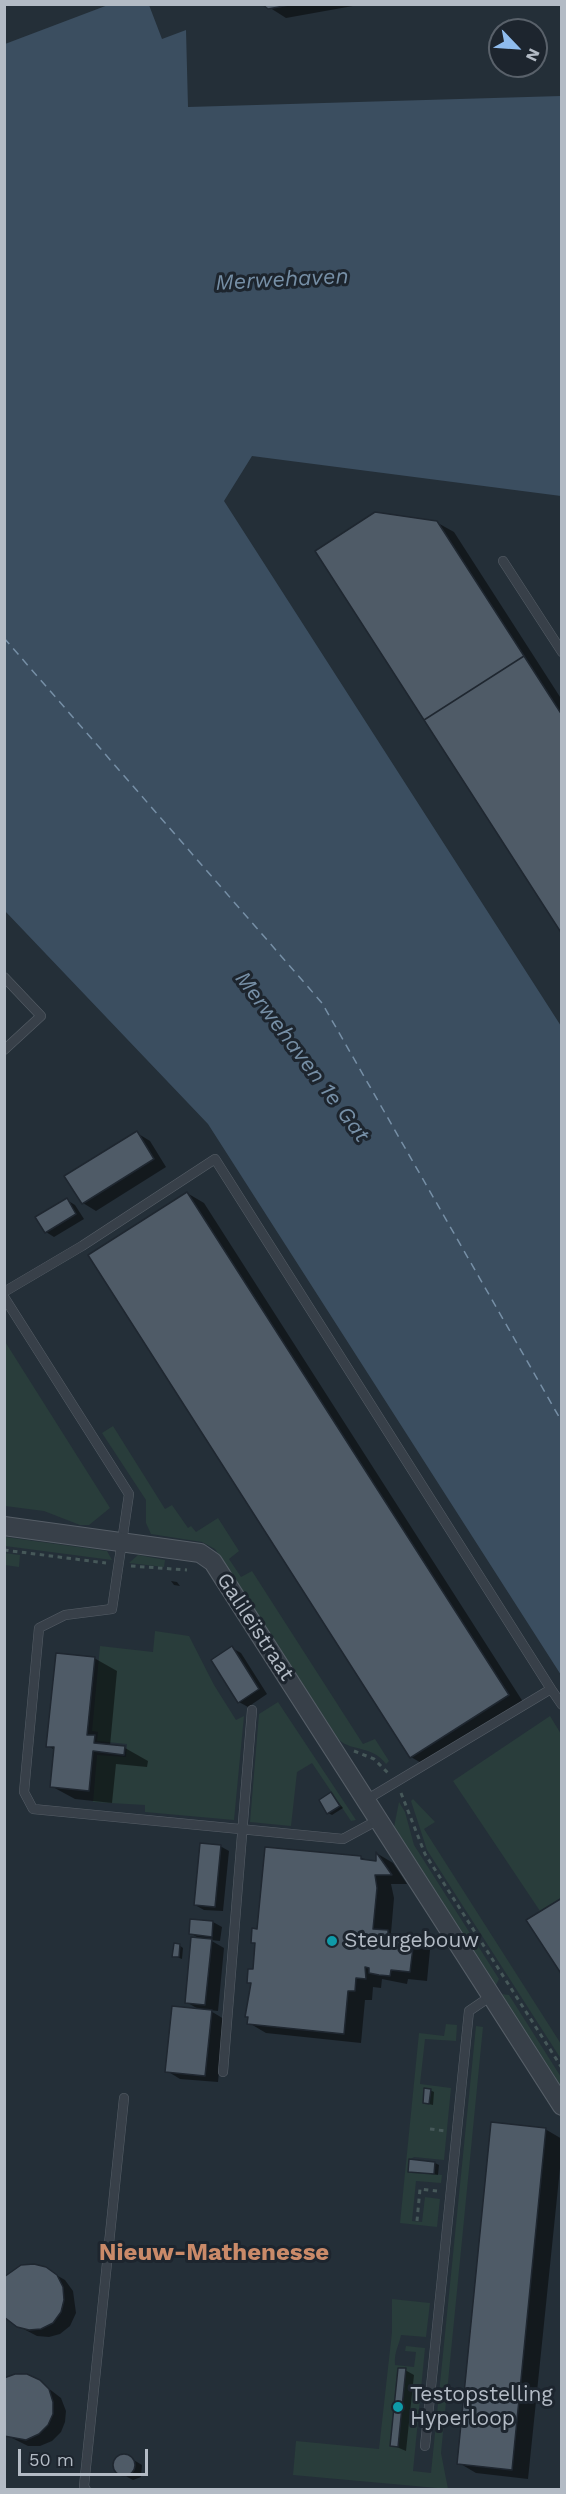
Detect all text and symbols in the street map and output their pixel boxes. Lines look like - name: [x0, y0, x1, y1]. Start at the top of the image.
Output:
- north arrow: [488, 18, 548, 78]
- text: N: [522, 46, 544, 64]
- water label: Merwehaven: [215, 263, 349, 297]
- water label: Merwehaven 1e Gat: [229, 966, 375, 1148]
- street label: Galileïstraat: [211, 1568, 299, 1686]
- place label: Steurgebouw: [344, 1928, 479, 1954]
- marker: Steurgebouw: [325, 1934, 339, 1948]
- district label: Nieuw-Mathenesse: [99, 2239, 329, 2267]
- place label: Testopstelling Hyperloop: [410, 2382, 553, 2432]
- marker: Testopstelling Hyperloop: [391, 2400, 405, 2414]
- scale bar: [21, 2437, 152, 2475]
- text: 50 m: [29, 2449, 74, 2470]

